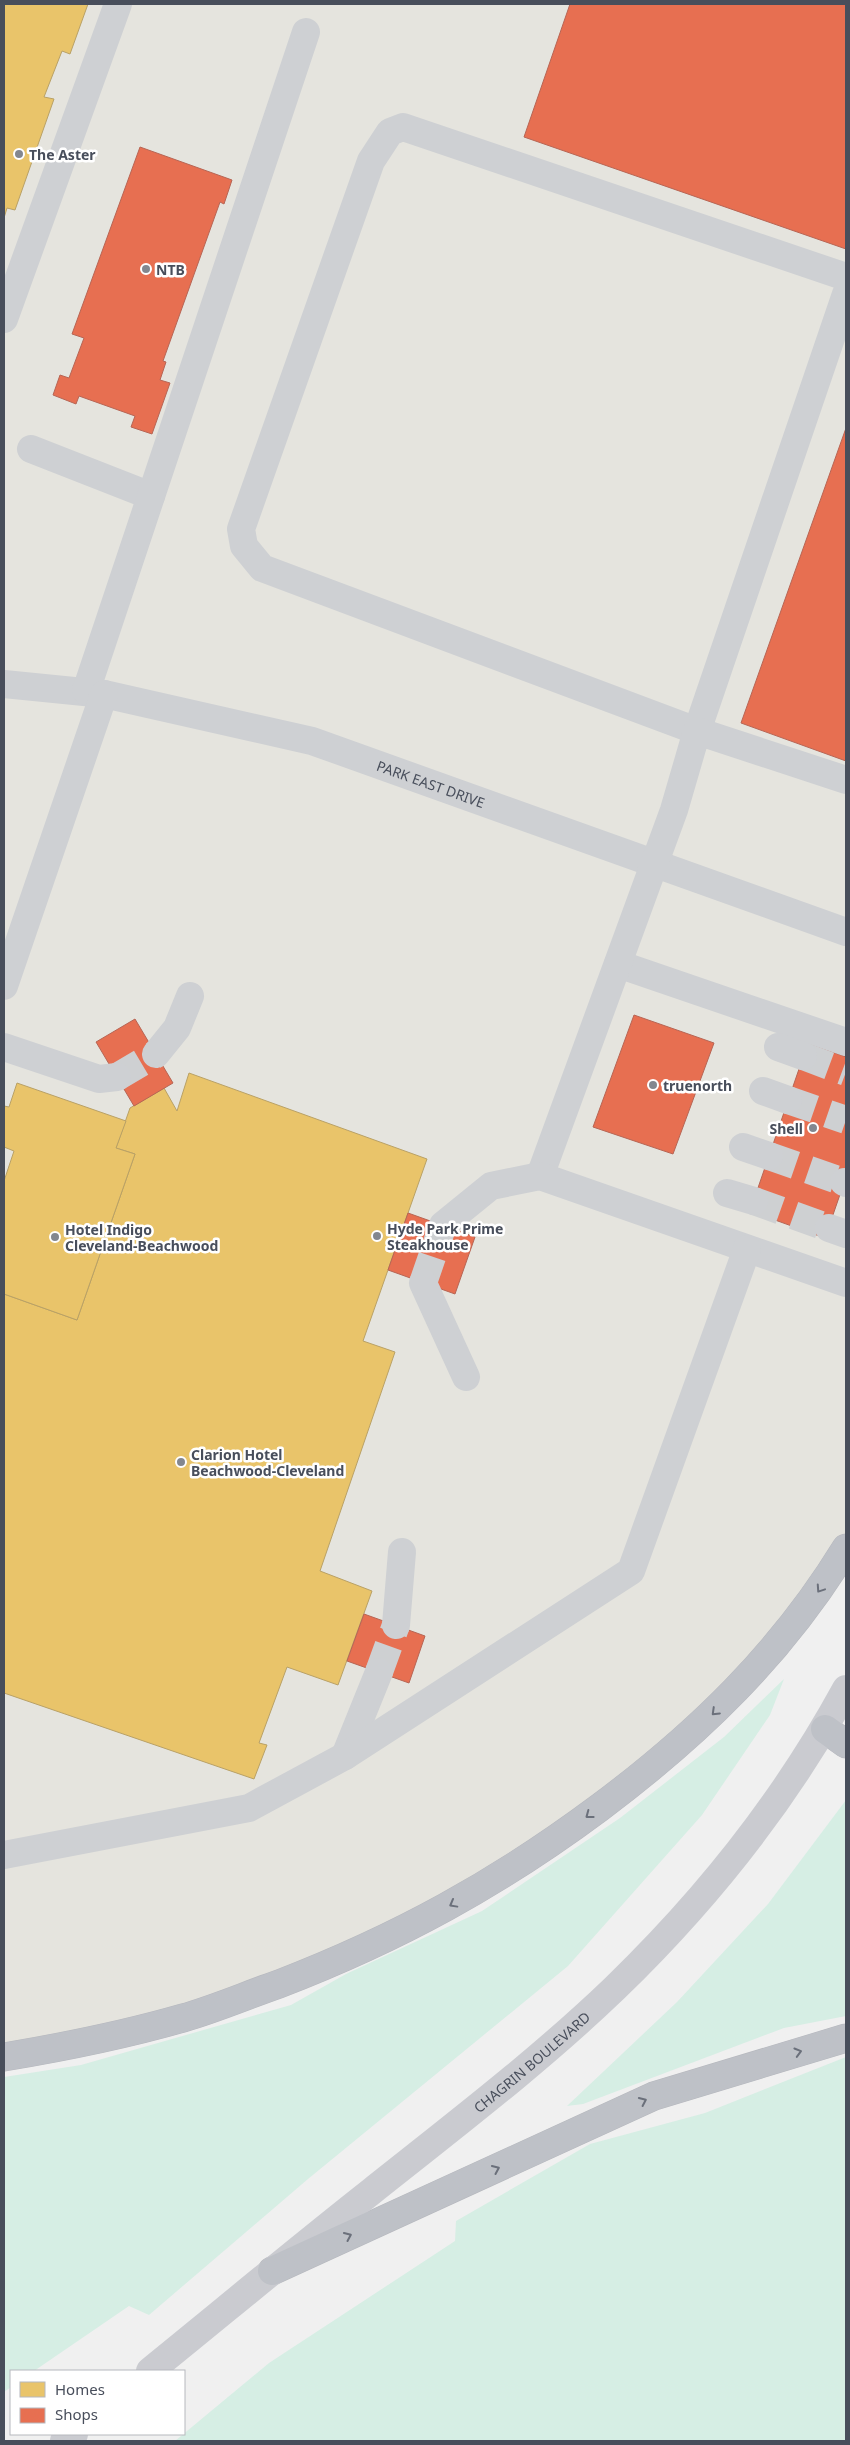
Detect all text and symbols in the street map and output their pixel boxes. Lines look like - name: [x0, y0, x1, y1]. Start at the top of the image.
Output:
- place label: The Aster: [29, 145, 96, 164]
- marker: The Aster: [13, 148, 25, 160]
- place label: NTB: [156, 260, 185, 279]
- marker: NTB: [140, 263, 152, 275]
- street label: PARK EAST DRIVE: [374, 755, 488, 812]
- place label: truenorth: [663, 1076, 732, 1095]
- marker: truenorth: [647, 1079, 659, 1091]
- place label: Shell: [769, 1119, 803, 1138]
- marker: Shell: [807, 1122, 819, 1134]
- place label: Hyde Park Prime Steakhouse: [387, 1219, 503, 1254]
- place label: Hotel Indigo Cleveland-Beachwood: [65, 1220, 218, 1255]
- marker: Hyde Park Prime Steakhouse: [371, 1230, 383, 1242]
- marker: Hotel Indigo Cleveland-Beachwood: [49, 1231, 61, 1243]
- place label: Clarion Hotel Beachwood-Cleveland: [191, 1445, 344, 1480]
- marker: Clarion Hotel Beachwood-Cleveland: [175, 1456, 187, 1468]
- one-way arrow: [817, 1583, 826, 1592]
- one-way arrow: [711, 1706, 720, 1715]
- one-way arrow: [585, 1809, 595, 1818]
- one-way arrow: [450, 1898, 459, 1908]
- street label: CHAGRIN BOULEVARD: [469, 2007, 594, 2117]
- one-way arrow: [794, 2047, 803, 2058]
- one-way arrow: [638, 2097, 647, 2107]
- one-way arrow: [491, 2165, 500, 2175]
- one-way arrow: [343, 2232, 352, 2242]
- legend: [10, 2370, 185, 2435]
- text: Homes: [55, 2379, 105, 2399]
- text: Shops: [55, 2404, 98, 2424]

